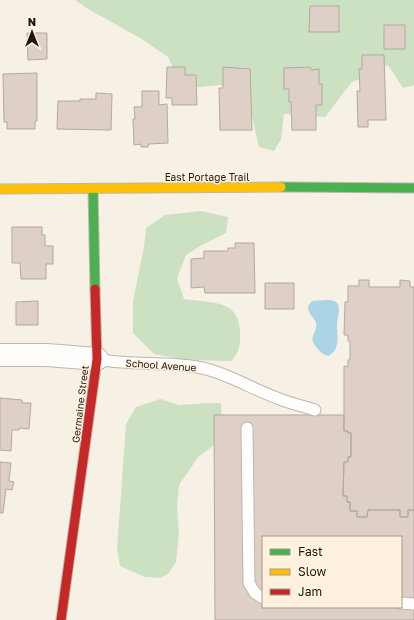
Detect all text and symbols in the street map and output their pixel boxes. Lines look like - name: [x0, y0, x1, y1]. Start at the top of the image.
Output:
- north arrow: [12, 12, 52, 52]
- text: N: [28, 15, 36, 28]
- street label: East Portage Trail: [165, 171, 249, 183]
- street label: School Avenue: [125, 357, 197, 373]
- street label: Germaine Street: [69, 365, 91, 443]
- legend: [262, 536, 402, 608]
- text: Fast: [298, 544, 323, 559]
- text: Slow: [298, 564, 326, 579]
- text: Jam: [298, 584, 322, 599]

